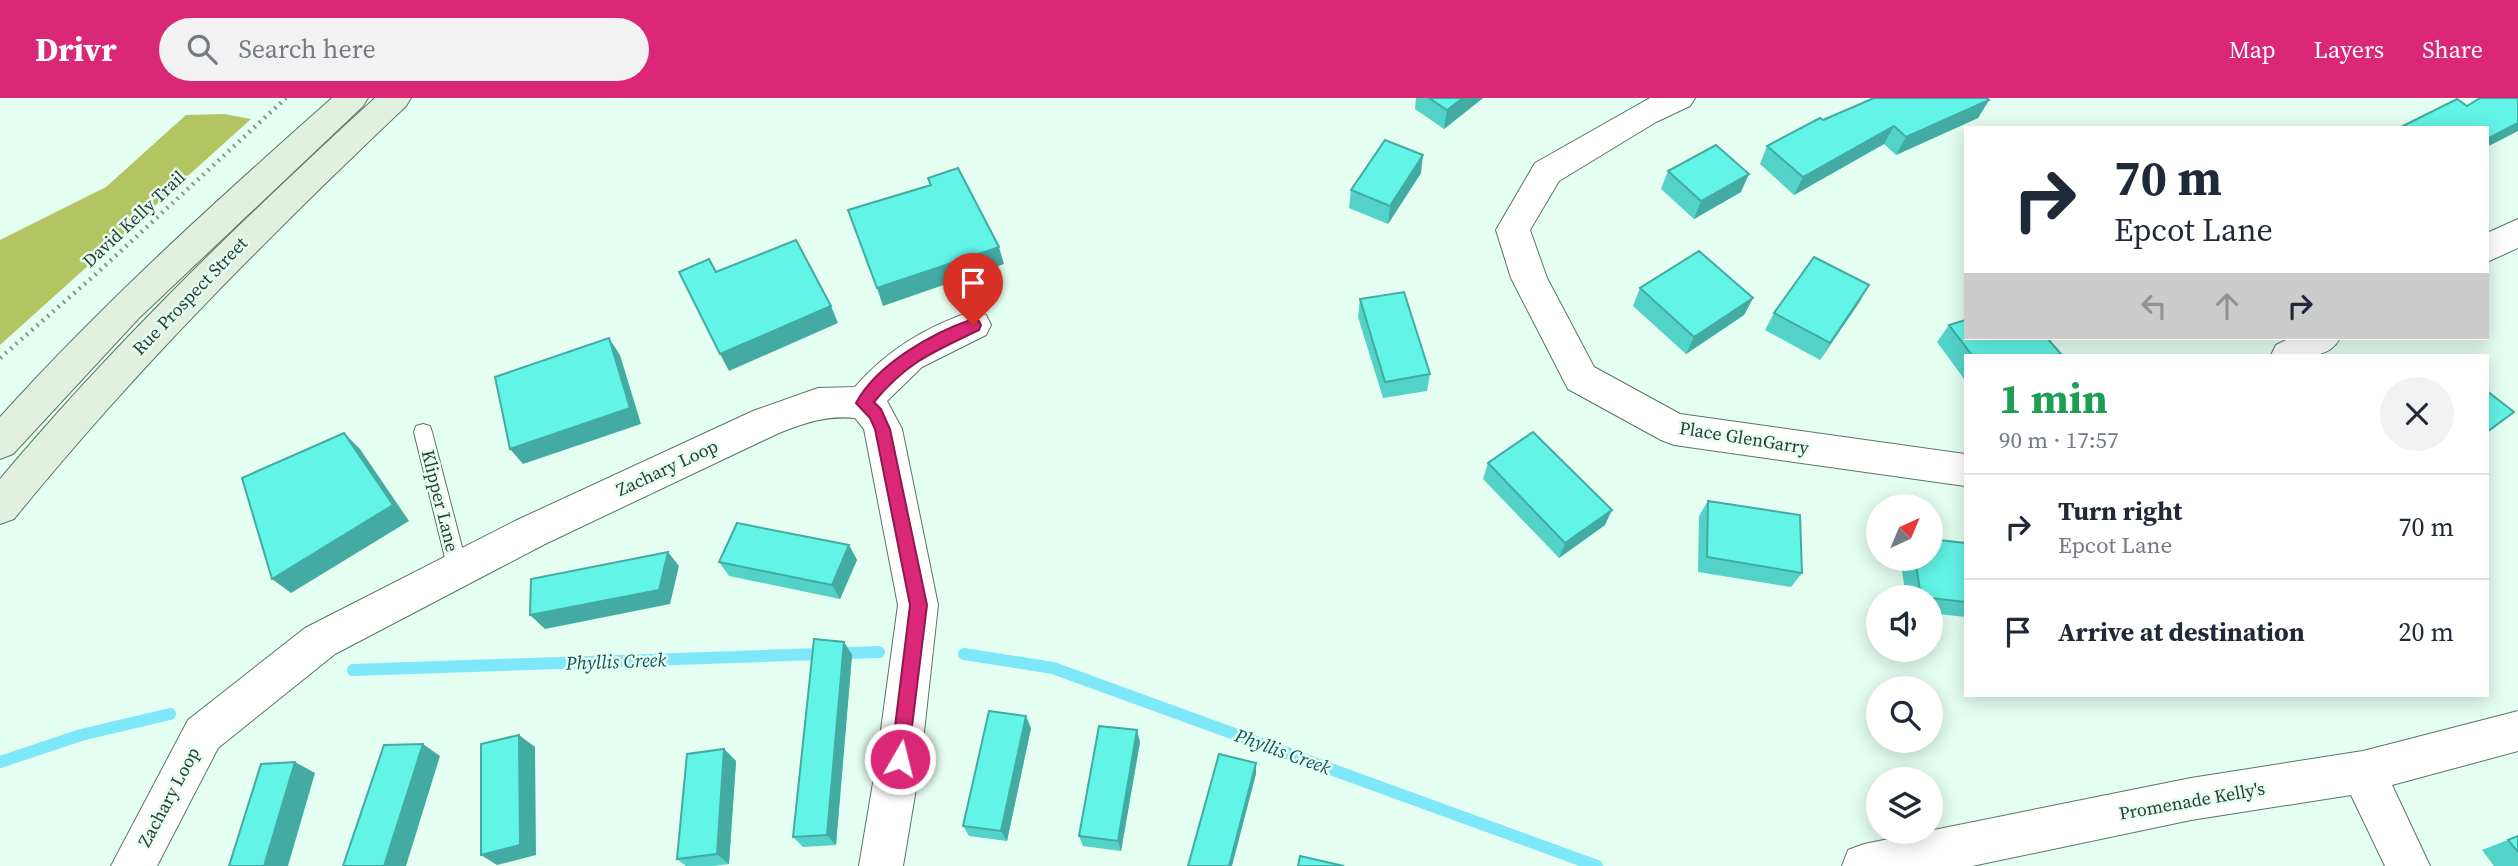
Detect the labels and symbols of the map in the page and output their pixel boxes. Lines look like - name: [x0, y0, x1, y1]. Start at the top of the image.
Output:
- street label: David Kelly Trail: [77, 164, 191, 273]
- street label: Rue Prospect Street: [127, 231, 253, 360]
- pin: [943, 253, 1003, 325]
- street label: Place GlenGarry: [1678, 415, 1811, 460]
- street label: Zachary Loop: [612, 433, 722, 502]
- street label: Klipper Lane: [416, 447, 465, 554]
- north arrow: [1866, 494, 1942, 570]
- water label: Phyllis Creek: [564, 646, 667, 676]
- water label: Phyllis Creek: [1230, 721, 1335, 780]
- position arrow: [863, 722, 937, 796]
- street label: Zachary Loop: [132, 743, 205, 851]
- street label: Promenade Kelly's: [2117, 775, 2267, 826]

